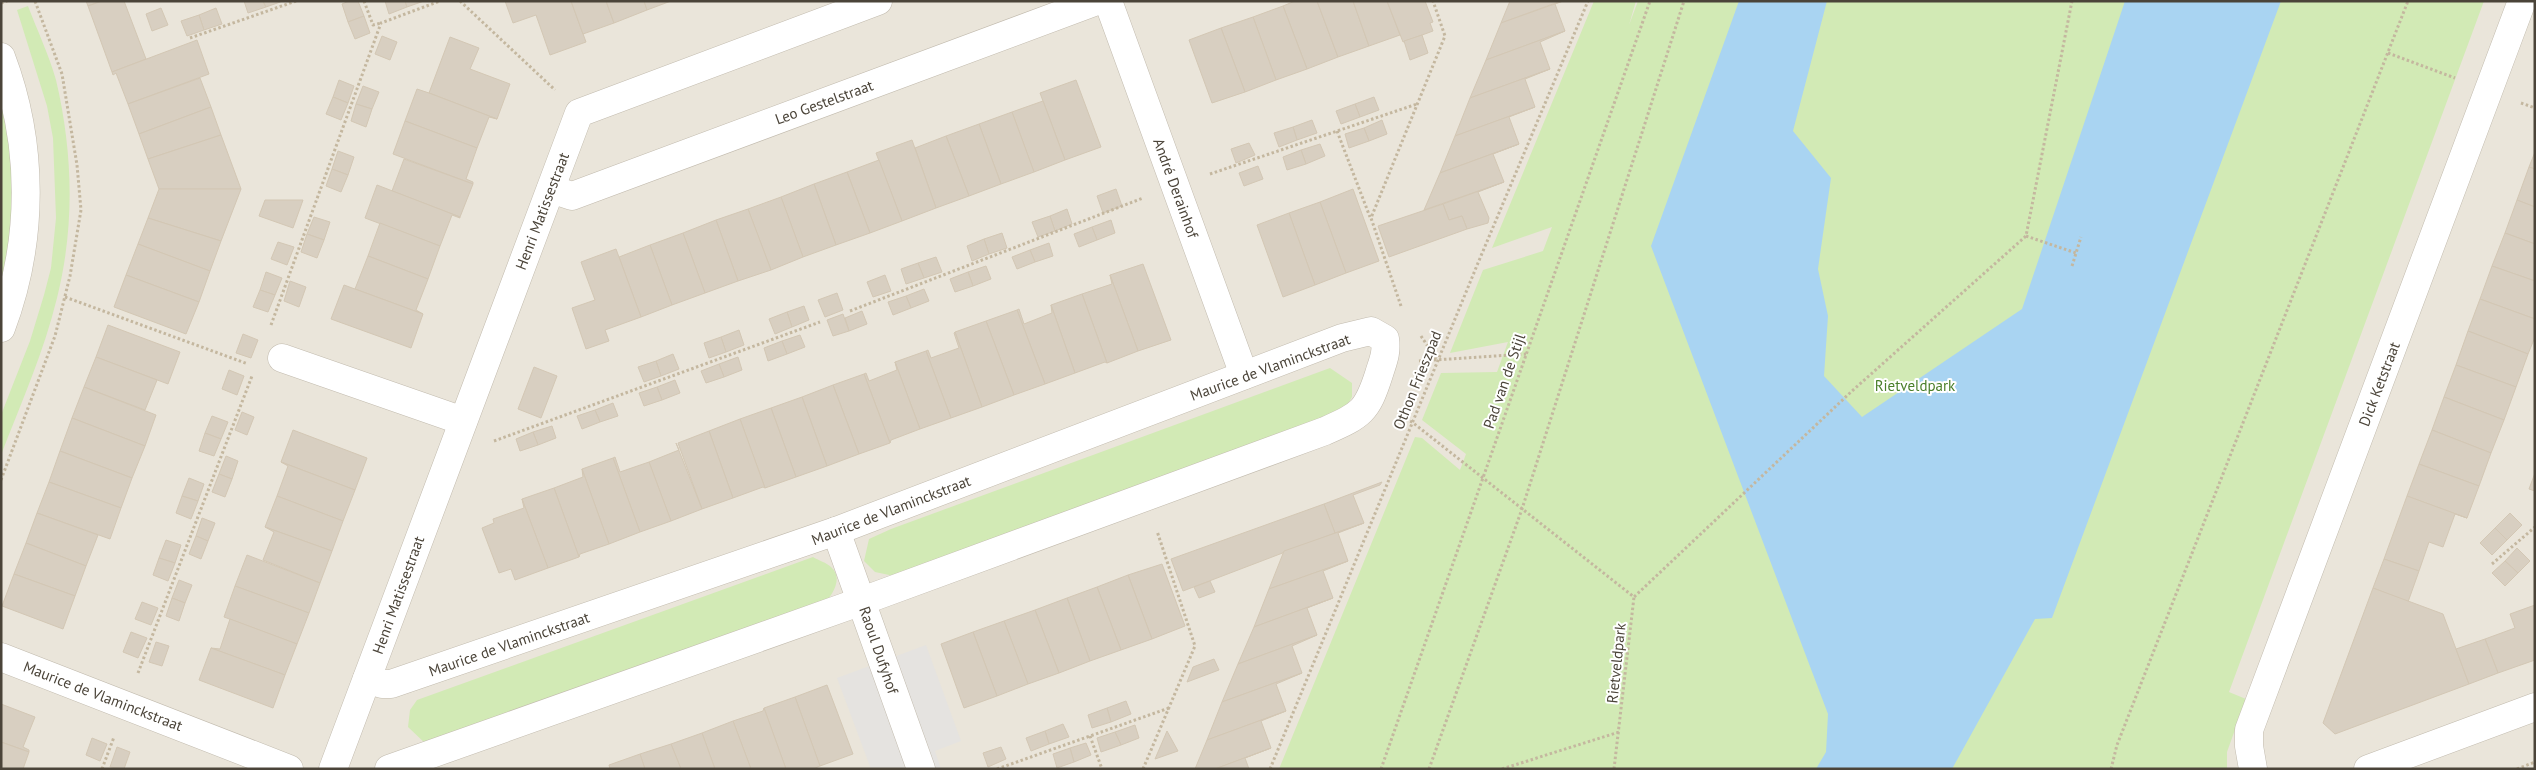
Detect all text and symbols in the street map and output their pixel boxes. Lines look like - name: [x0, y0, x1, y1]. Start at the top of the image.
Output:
- street label: Leo Gestelstraat: [772, 75, 876, 129]
- street label: André Derainhof: [1149, 135, 1203, 242]
- street label: Henri Matissestraat: [511, 150, 573, 272]
- street label: Othon Frieszpad: [1389, 328, 1445, 432]
- street label: Maurice de Vlaminckstraat: [1187, 329, 1353, 405]
- street label: Pad van de Stijl: [1479, 330, 1529, 431]
- street label: Dick Ketstraat: [2354, 339, 2404, 429]
- park label: Rietveldpark: [1875, 376, 1956, 395]
- street label: Maurice de Vlaminckstraat: [809, 471, 973, 549]
- street label: Henri Matissestraat: [368, 533, 428, 657]
- street label: Raoul Dufyhof: [855, 604, 903, 697]
- street label: Maurice de Vlaminckstraat: [426, 608, 592, 680]
- street label: Rietveldpark: [1602, 621, 1630, 704]
- street label: Maurice de Vlaminckstraat: [21, 657, 185, 735]

